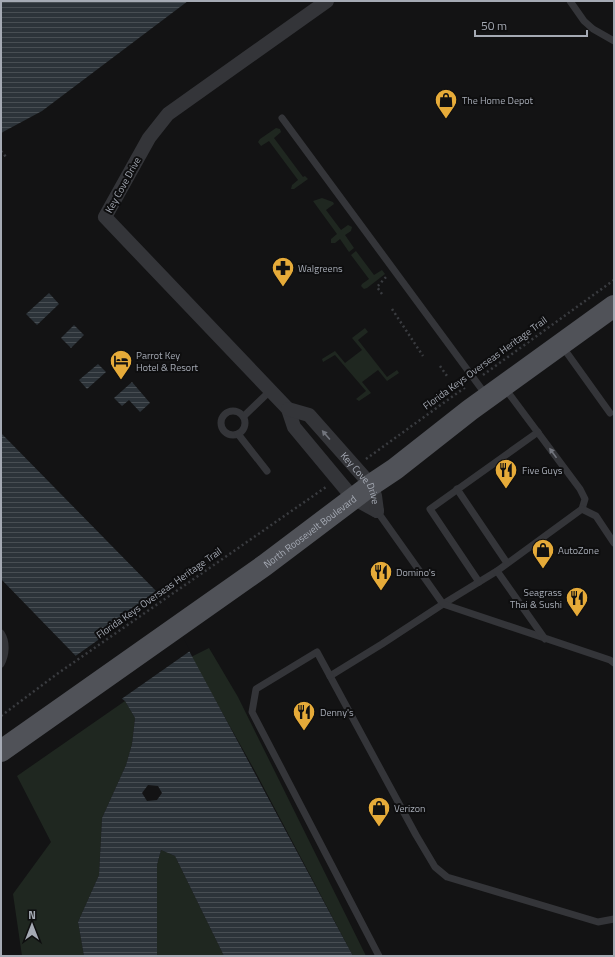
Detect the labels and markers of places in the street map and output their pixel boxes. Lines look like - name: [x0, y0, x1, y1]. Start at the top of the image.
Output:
- shop icon: The Home Depot: [433, 87, 459, 120]
- place label: The Home Depot: [462, 93, 533, 108]
- pharmacy icon: Walgreens: [270, 255, 296, 288]
- place label: Walgreens: [298, 261, 343, 276]
- hotel icon: Parrot Key Hotel & Resort: [108, 348, 134, 381]
- place label: Parrot Key Hotel & Resort: [136, 348, 199, 375]
- restaurant icon: Five Guys: [493, 457, 519, 490]
- place label: Five Guys: [522, 463, 563, 478]
- shop icon: AutoZone: [530, 537, 556, 570]
- place label: AutoZone: [558, 543, 599, 558]
- restaurant icon: Domino's: [368, 559, 394, 592]
- place label: Domino's: [396, 565, 436, 580]
- place label: Seagrass Thai & Sushi: [510, 585, 562, 612]
- restaurant icon: Seagrass Thai & Sushi: [564, 585, 590, 618]
- restaurant icon: Denny's: [291, 699, 317, 732]
- place label: Denny's: [320, 705, 354, 720]
- shop icon: Verizon: [366, 795, 392, 828]
- place label: Verizon: [394, 801, 425, 816]

